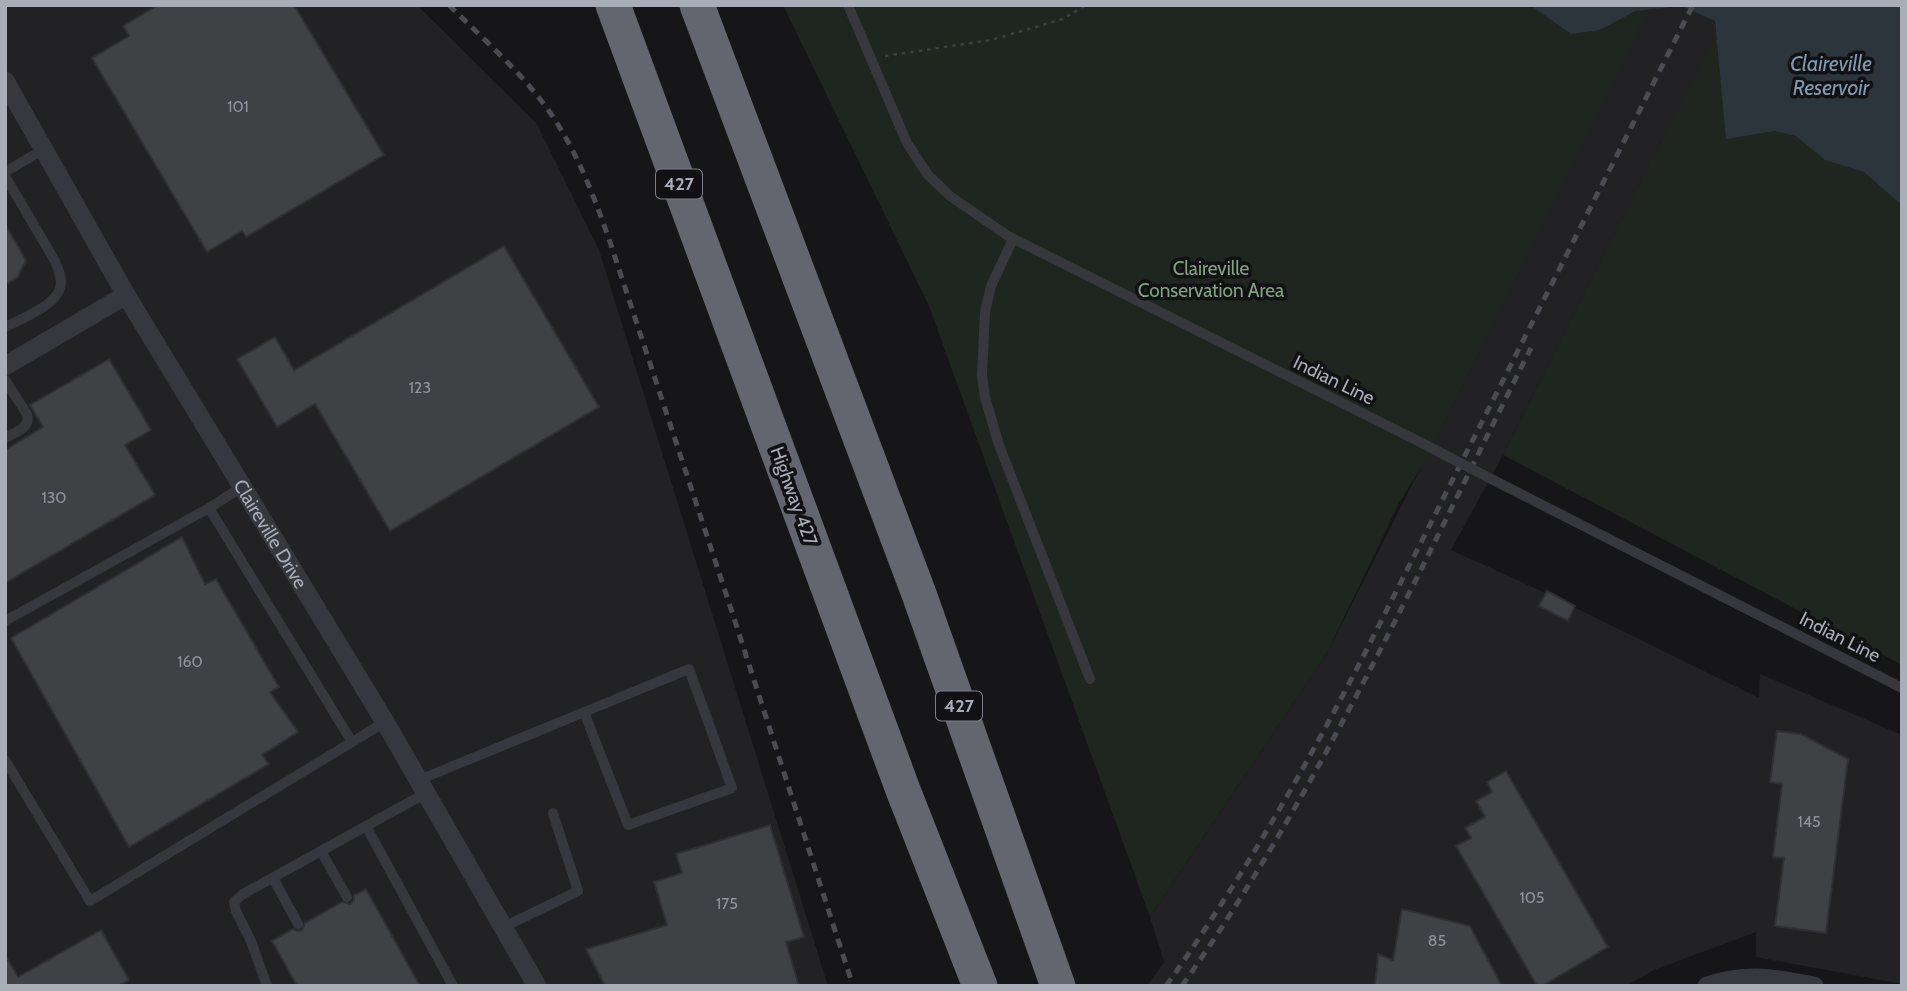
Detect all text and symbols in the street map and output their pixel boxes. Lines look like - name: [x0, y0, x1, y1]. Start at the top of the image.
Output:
- water label: Claireville Reservoir: [1790, 51, 1872, 100]
- house number: 101: [227, 97, 249, 116]
- road number: 427: [656, 169, 702, 198]
- park label: Claireville Conservation Area: [1138, 257, 1284, 302]
- street label: Indian Line: [1290, 350, 1379, 410]
- house number: 123: [409, 378, 431, 397]
- street label: Highway 427: [765, 443, 823, 549]
- street label: Claireville Drive: [229, 475, 313, 593]
- house number: 130: [41, 488, 67, 507]
- street label: Indian Line: [1796, 607, 1885, 667]
- house number: 160: [177, 652, 203, 671]
- road number: 427: [936, 692, 982, 720]
- house number: 145: [1797, 812, 1821, 831]
- house number: 105: [1519, 888, 1545, 907]
- house number: 175: [716, 894, 738, 913]
- house number: 85: [1428, 931, 1446, 950]

